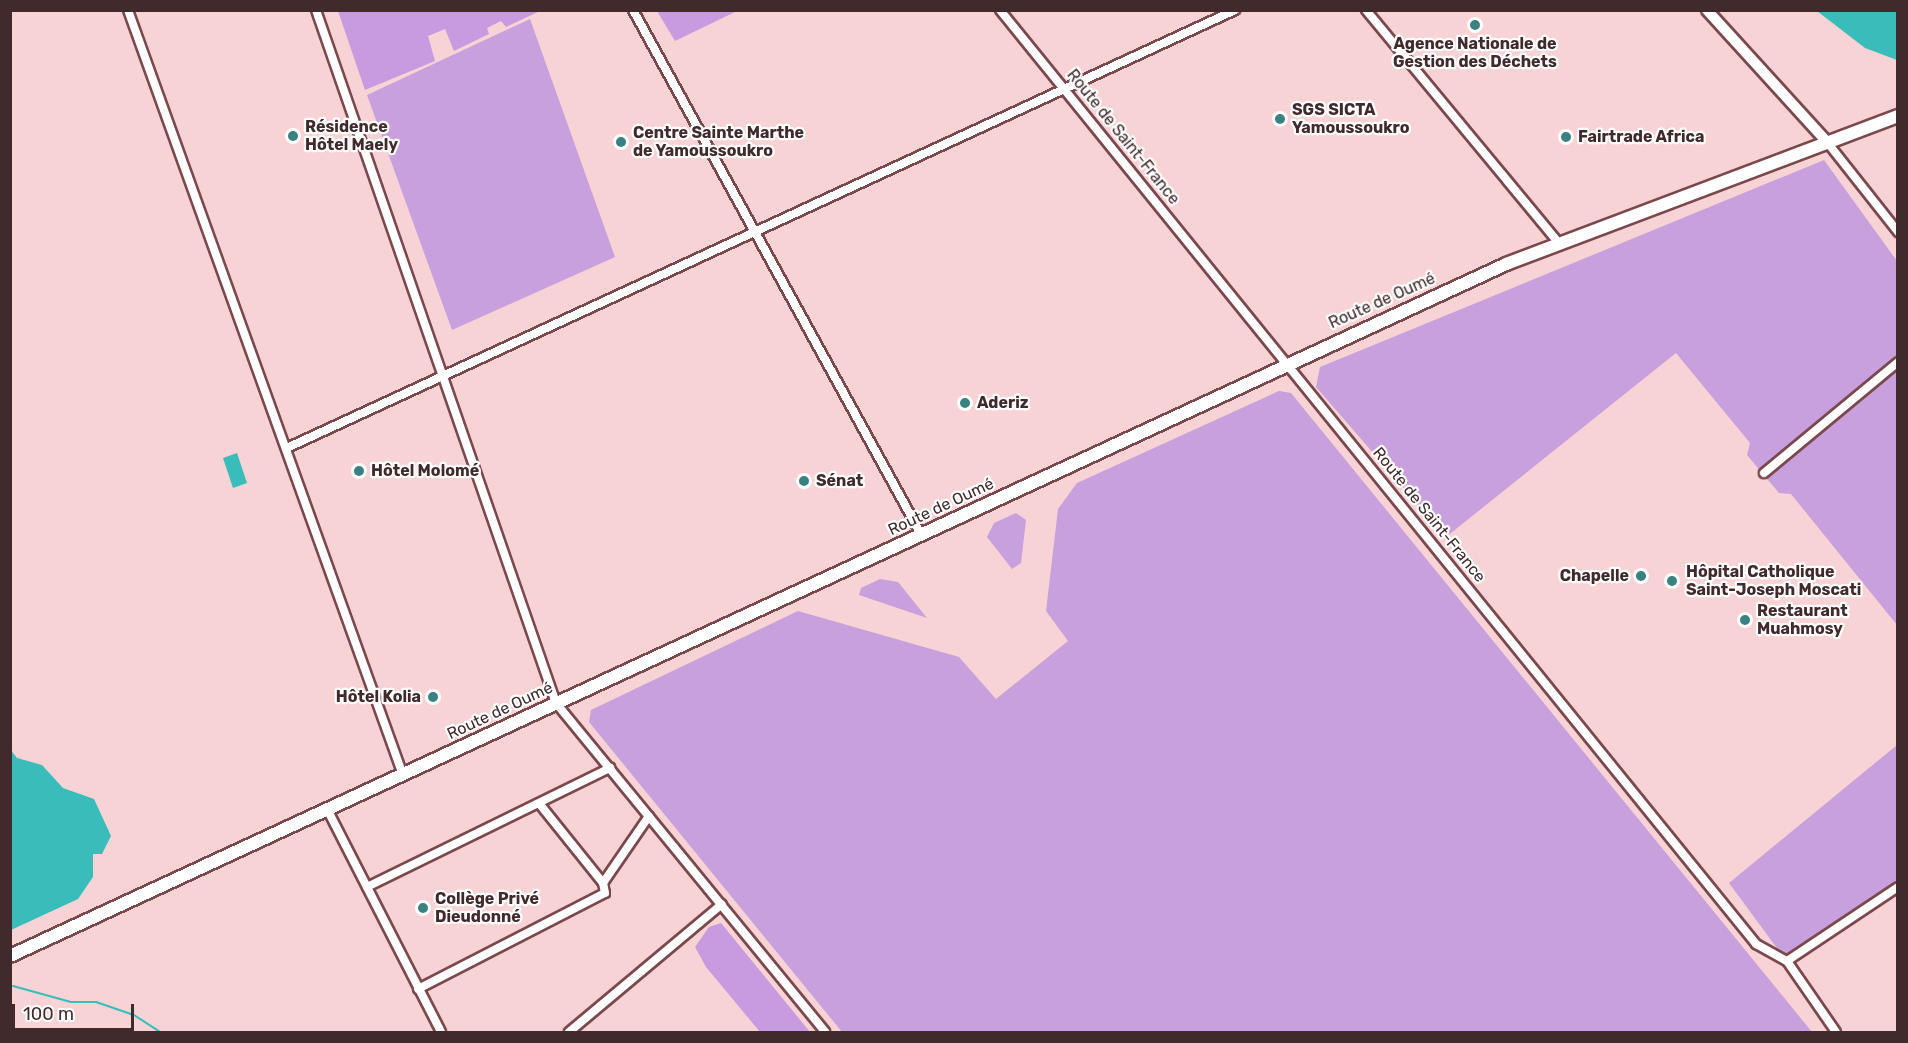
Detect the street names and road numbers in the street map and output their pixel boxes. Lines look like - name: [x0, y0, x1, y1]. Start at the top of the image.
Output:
- street label: Route de Saint-France: [1063, 66, 1183, 208]
- street label: Route de Oumé: [1326, 269, 1438, 333]
- street label: Route de Saint-France: [1369, 444, 1489, 586]
- street label: Route de Oumé: [885, 474, 997, 540]
- street label: Route de Oumé: [444, 678, 556, 744]

